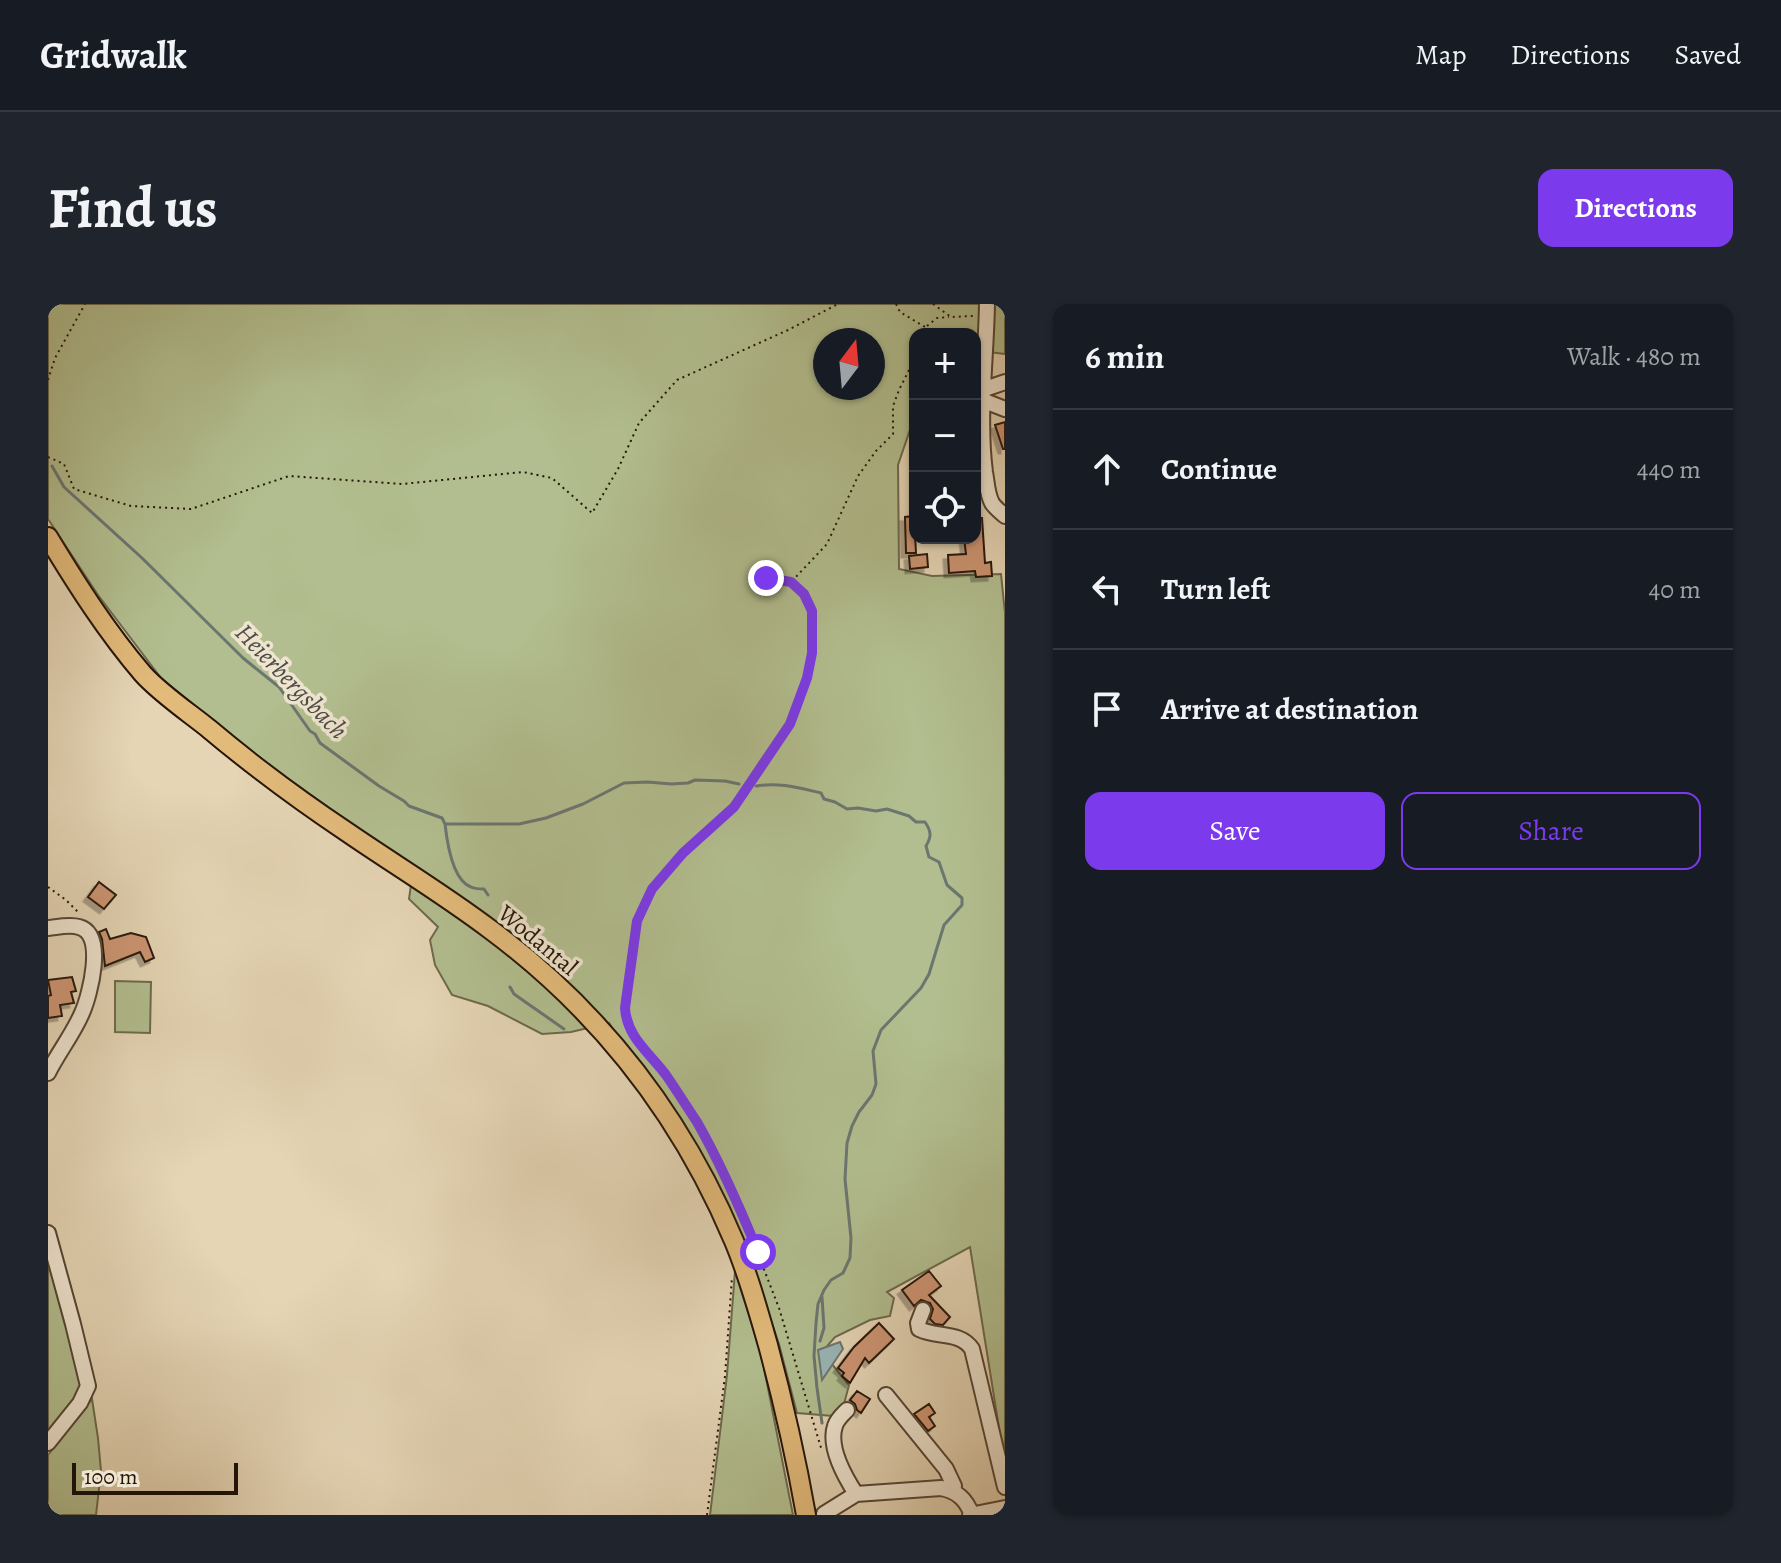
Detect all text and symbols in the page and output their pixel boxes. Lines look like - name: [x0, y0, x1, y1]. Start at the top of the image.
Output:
- text: Gridwalk: [40, 29, 187, 81]
- text: Map: [1415, 36, 1466, 74]
- text: Directions: [1510, 36, 1631, 74]
- text: Saved: [1675, 36, 1741, 74]
- button: Directions: [1538, 169, 1733, 247]
- text: Find us: [48, 170, 218, 246]
- north arrow: [813, 328, 885, 400]
- map controls: [909, 328, 981, 544]
- button: +: [909, 328, 981, 400]
- text: 6 min: [1085, 333, 1164, 380]
- text: Walk · 480 m: [1567, 339, 1701, 374]
- button: −: [909, 400, 981, 472]
- icon: ahead: [1085, 447, 1129, 491]
- text: Continue: [1161, 449, 1277, 489]
- text: 440 m: [1637, 452, 1701, 487]
- button: locate: [909, 472, 981, 544]
- route end: [748, 560, 784, 596]
- icon: left: [1085, 567, 1129, 611]
- text: Turn left: [1161, 569, 1270, 609]
- text: 40 m: [1649, 572, 1701, 607]
- water label: Heierbergsbach: [227, 616, 356, 747]
- icon: arrive: [1085, 687, 1129, 731]
- text: Arrive at destination: [1161, 689, 1418, 729]
- button: Save: [1085, 792, 1385, 870]
- button: Share: [1401, 792, 1701, 870]
- street label: Wodantal: [491, 897, 585, 983]
- route start: [740, 1234, 776, 1270]
- scale bar: [72, 1459, 238, 1495]
- text: 100 m: [84, 1462, 138, 1492]

